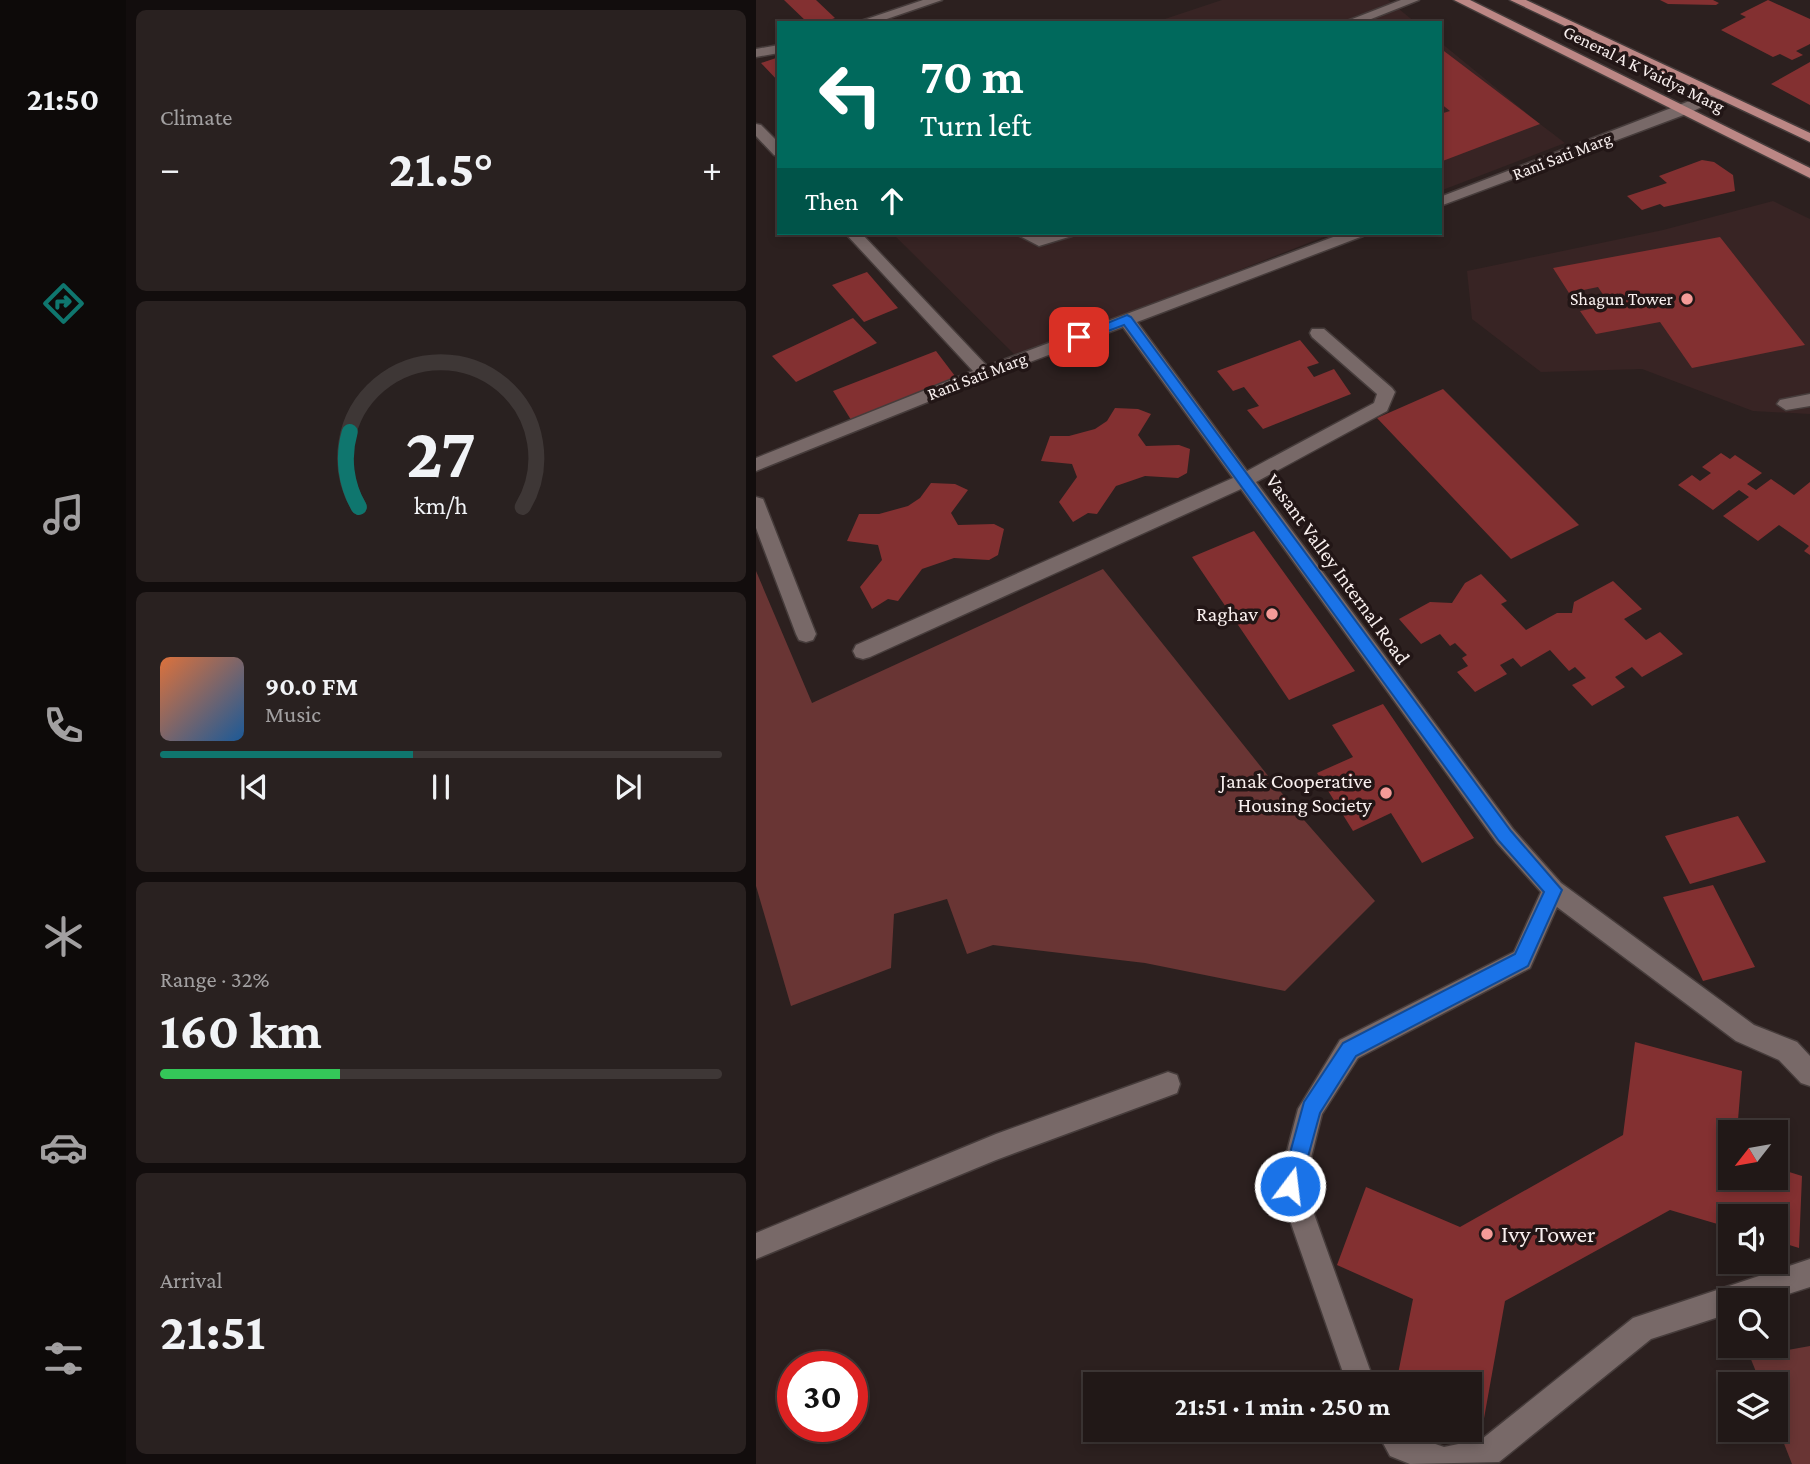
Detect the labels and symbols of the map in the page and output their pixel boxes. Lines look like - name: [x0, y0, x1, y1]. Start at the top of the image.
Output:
- street label: General A K Vaidya Marg: [1560, 21, 1728, 117]
- street label: Rani Sati Marg: [1509, 128, 1615, 184]
- place label: Shagun Tower: [1570, 289, 1674, 309]
- marker: Shagun Tower: [1679, 291, 1695, 307]
- pin: [1049, 307, 1109, 367]
- street label: Rani Sati Marg: [924, 348, 1030, 404]
- street label: Vasant Valley Internal Road: [1261, 469, 1415, 669]
- place label: Raghav: [1196, 602, 1258, 626]
- marker: Raghav: [1264, 606, 1280, 622]
- place label: Janak Cooperative Housing Society: [1218, 769, 1372, 817]
- marker: Janak Cooperative Housing Society: [1378, 785, 1394, 801]
- north arrow: [1718, 1120, 1788, 1190]
- position arrow: [1253, 1149, 1327, 1223]
- place label: Ivy Tower: [1501, 1220, 1596, 1247]
- marker: Ivy Tower: [1479, 1226, 1495, 1242]
- speed limit sign: 30: [777, 1351, 868, 1442]

